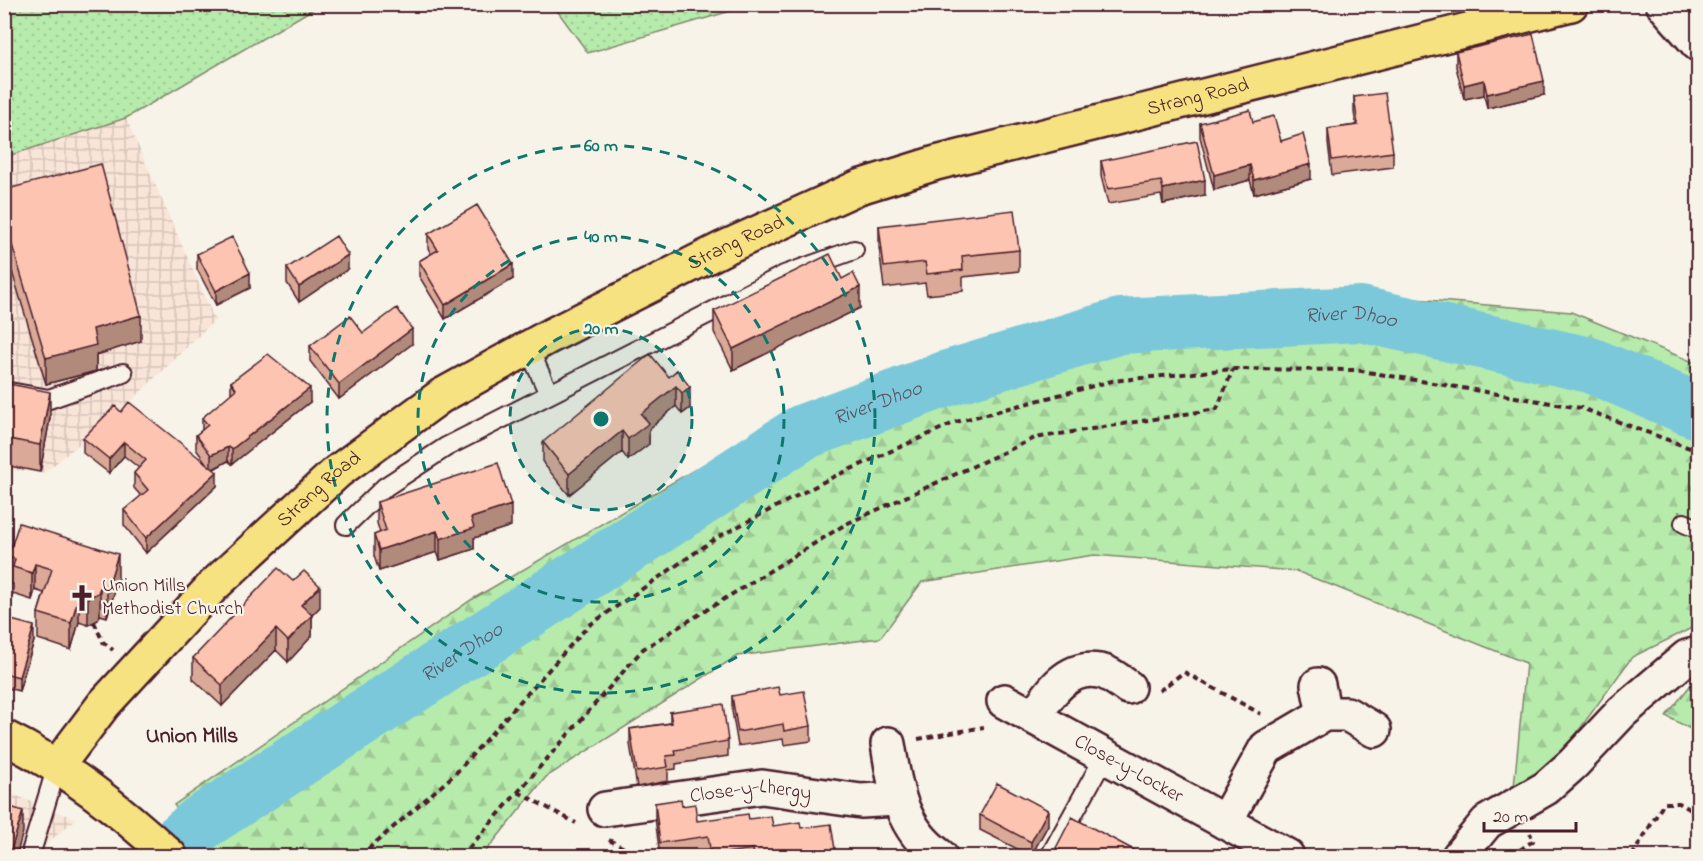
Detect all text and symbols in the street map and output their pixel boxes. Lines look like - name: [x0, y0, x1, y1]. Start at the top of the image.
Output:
- street label: Strang Road: [1144, 71, 1252, 124]
- text: 60 m: [584, 134, 618, 160]
- street label: Strang Road: [683, 208, 789, 279]
- text: 40 m: [584, 225, 618, 251]
- water label: River Dhoo: [1304, 299, 1401, 337]
- text: 20 m: [582, 317, 619, 343]
- water label: River Dhoo: [829, 374, 927, 434]
- centre of rings: [591, 409, 611, 429]
- street label: Strang Road: [271, 444, 367, 535]
- place label: Union Mills Methodist Church: [102, 572, 243, 624]
- church icon: Union Mills Methodist Church: [67, 583, 97, 613]
- water label: River Dhoo: [415, 615, 510, 691]
- district label: Union Mills: [146, 721, 238, 753]
- street label: Close-y-Locker: [1069, 728, 1189, 811]
- street label: Close-y-Lhergy: [688, 772, 813, 811]
- scale bar: [1484, 795, 1576, 833]
- text: 20 m: [1493, 805, 1528, 831]

